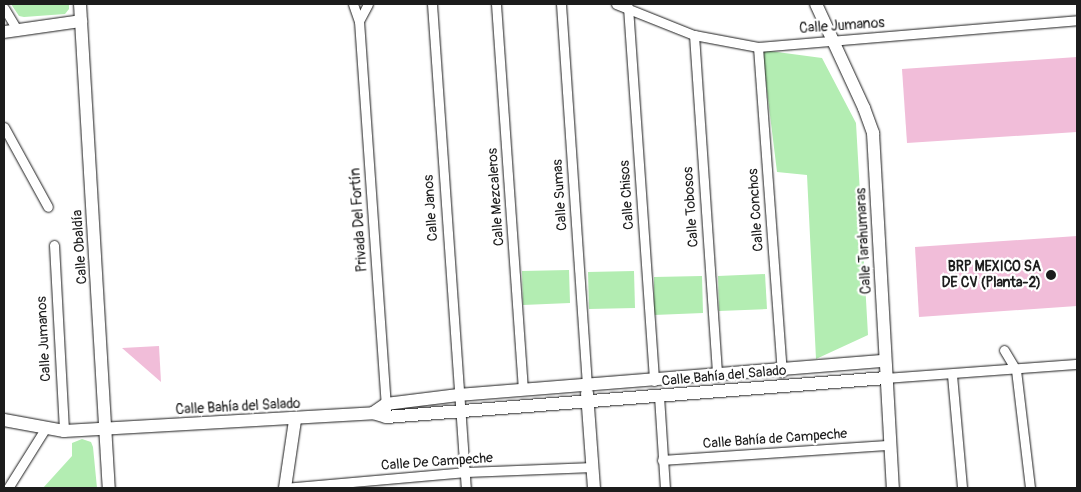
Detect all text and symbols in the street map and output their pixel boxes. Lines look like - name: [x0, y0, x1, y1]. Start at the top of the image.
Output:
- street label: Calle Jumanos: [799, 15, 885, 37]
- street label: Calle Mezcaleros: [484, 147, 508, 247]
- street label: Calle Sumas: [549, 159, 571, 231]
- street label: Calle Chisos: [616, 160, 638, 230]
- street label: Calle Tobosos: [680, 166, 702, 248]
- street label: Privada Del Fortín: [347, 167, 371, 273]
- street label: Calle Conchos: [745, 168, 767, 252]
- street label: Calle Janos: [420, 174, 442, 242]
- street label: Calle Tarahumaras: [853, 187, 875, 295]
- street label: Calle Obaldía: [69, 209, 91, 285]
- place label: BRP MEXICO SA DE CV (Planta-2): [942, 259, 1041, 292]
- marker: BRP MEXICO SA DE CV (Planta-2): [1045, 269, 1057, 281]
- street label: Calle Jumanos: [33, 296, 55, 382]
- street label: Calle Bahía del Salado: [661, 362, 787, 390]
- street label: Calle Bahía del Salado: [175, 395, 301, 419]
- street label: Calle Bahía de Campeche: [702, 426, 848, 452]
- street label: Calle De Campeche: [380, 450, 494, 474]

